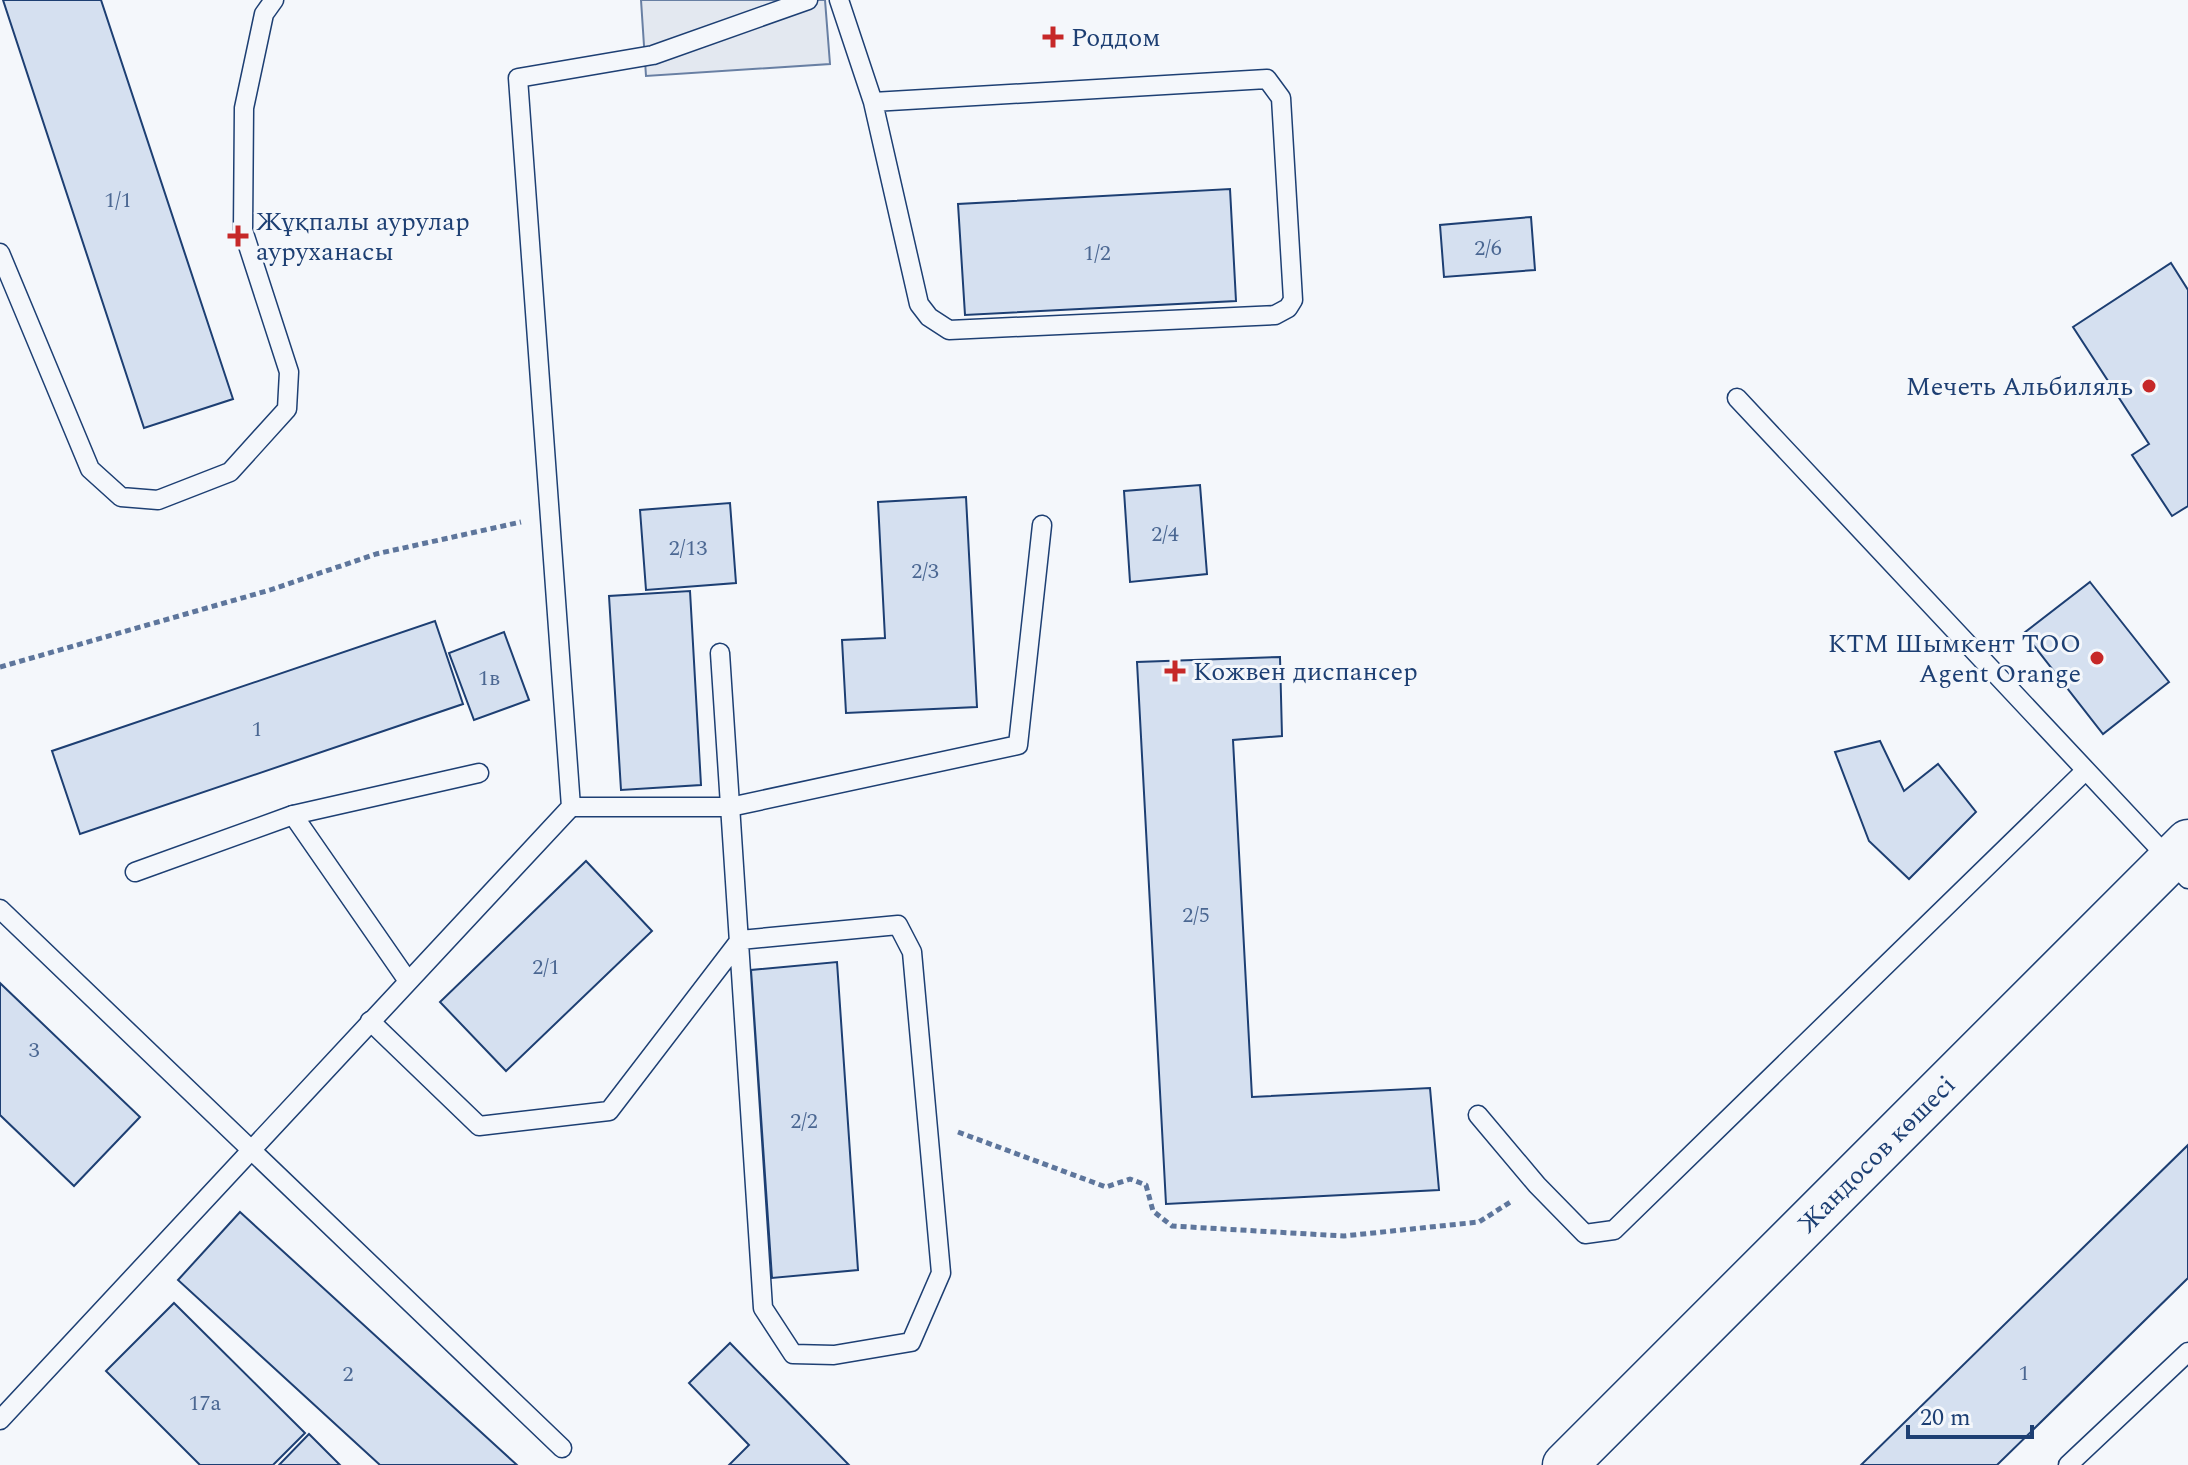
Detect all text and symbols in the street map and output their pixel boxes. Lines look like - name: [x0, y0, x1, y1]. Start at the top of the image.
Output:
- place label: Роддом: [1071, 18, 1161, 58]
- marker: Роддом: [1042, 26, 1064, 48]
- house number: 1/1: [104, 184, 132, 217]
- place label: Жұқпалы аурулар ауруханасы: [256, 202, 470, 272]
- marker: Жұқпалы аурулар ауруханасы: [227, 225, 249, 247]
- house number: 2/6: [1474, 232, 1502, 265]
- house number: 1/2: [1083, 237, 1111, 270]
- place label: Мечеть Альбиляль: [1906, 367, 2133, 407]
- marker: Мечеть Альбиляль: [2140, 377, 2158, 395]
- house number: 2/4: [1151, 518, 1179, 551]
- house number: 2/13: [669, 532, 707, 565]
- house number: 2/3: [911, 555, 939, 588]
- place label: KTM Шымкент ТОО Agent Orange: [1828, 624, 2081, 694]
- marker: KTM Шымкент ТОО Agent Orange: [2088, 649, 2106, 667]
- place label: Кожвен диспансер: [1193, 652, 1418, 692]
- marker: Кожвен диспансер: [1164, 660, 1186, 682]
- house number: 1в: [478, 662, 500, 695]
- house number: 1: [251, 713, 263, 746]
- house number: 2/5: [1182, 899, 1210, 932]
- house number: 2/1: [532, 951, 560, 984]
- house number: 3: [28, 1034, 40, 1067]
- street label: Жандосов көшесі: [1788, 1066, 1965, 1243]
- house number: 2/2: [790, 1105, 818, 1138]
- house number: 1: [2018, 1357, 2030, 1390]
- house number: 2: [342, 1358, 354, 1391]
- house number: 17а: [189, 1387, 222, 1420]
- scale bar: [1908, 1389, 2032, 1439]
- text: 20 m: [1920, 1400, 1971, 1436]

